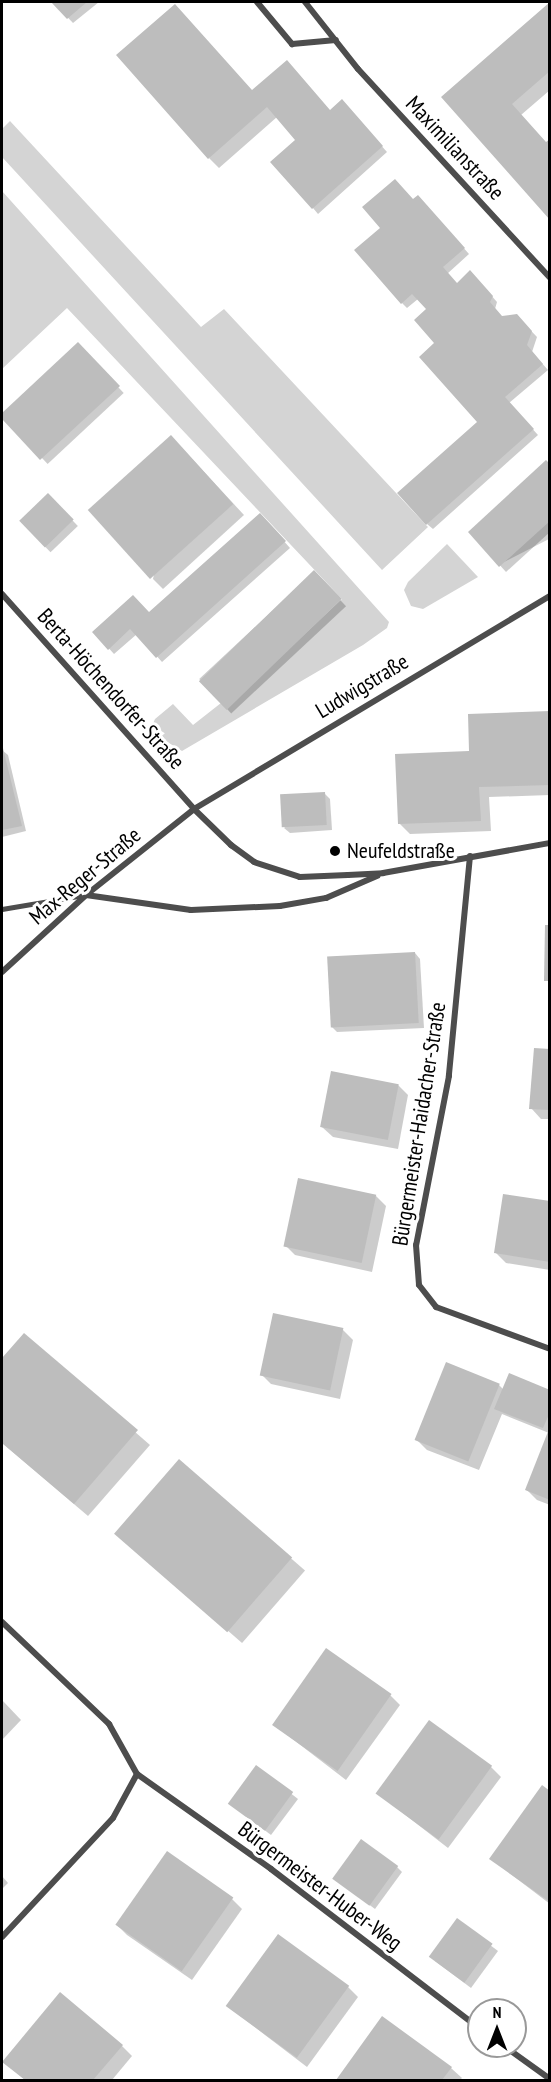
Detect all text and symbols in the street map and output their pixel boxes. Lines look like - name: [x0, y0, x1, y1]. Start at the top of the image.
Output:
- street label: Maximilianstraße: [400, 91, 510, 205]
- street label: Berta-Höchendorfer-Straße: [32, 603, 190, 775]
- street label: Ludwigstraße: [311, 648, 413, 724]
- street label: Max-Reger-Straße: [24, 822, 146, 930]
- place label: Neufeldstraße: [347, 838, 455, 864]
- marker: Neufeldstraße: [328, 844, 342, 858]
- street label: Bürgermeister-Haidacher-Straße: [387, 1000, 451, 1248]
- street label: Bürgermeister-Huber-Weg: [233, 1816, 407, 1956]
- north arrow: [467, 1998, 527, 2058]
- text: N: [493, 2002, 501, 2022]

